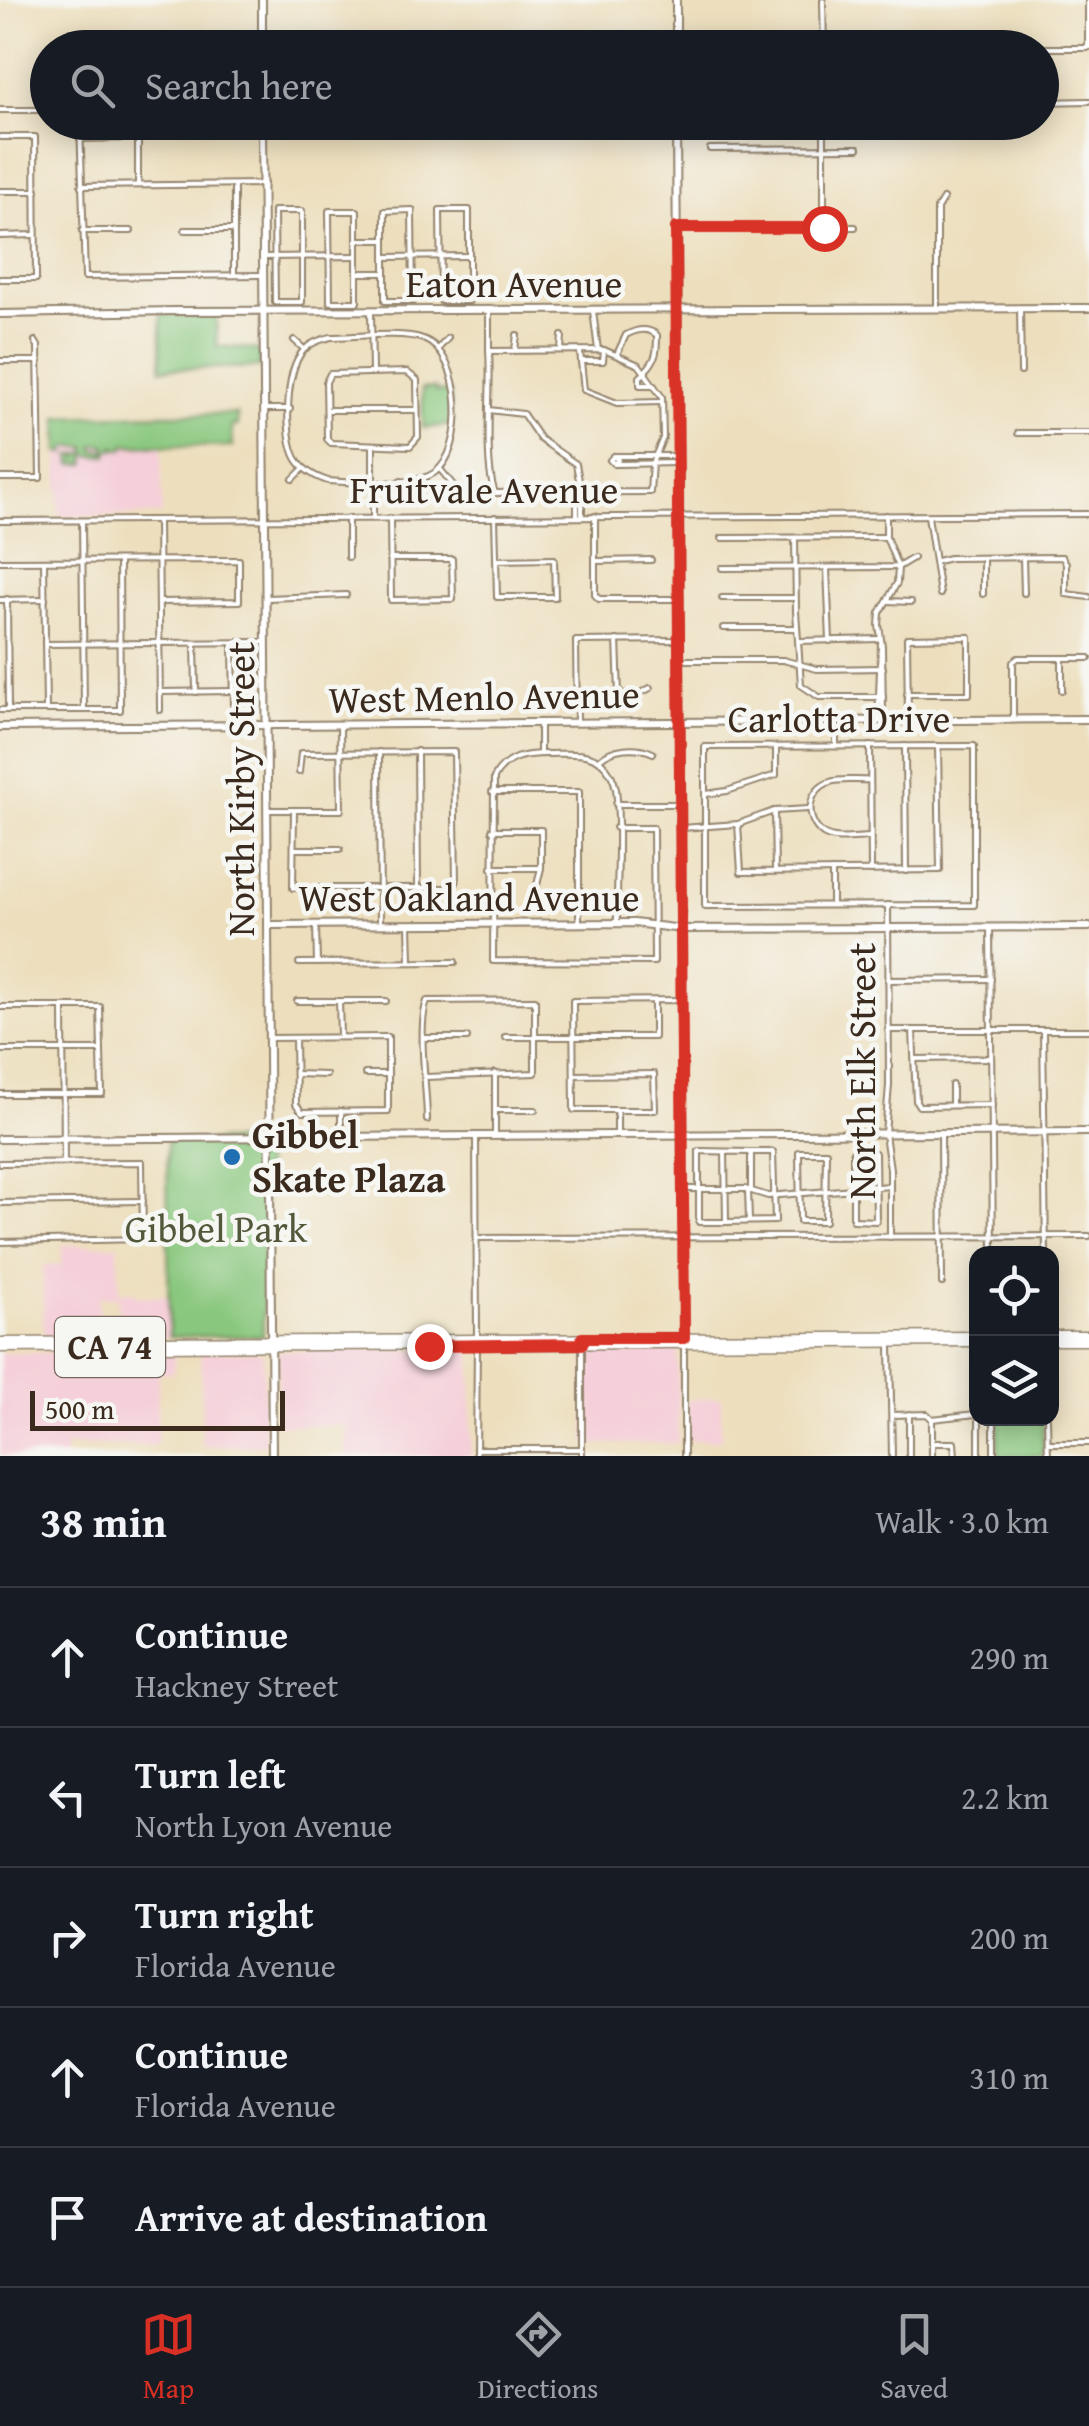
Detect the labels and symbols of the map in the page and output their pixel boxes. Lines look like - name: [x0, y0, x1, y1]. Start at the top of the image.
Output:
- route start: [802, 206, 848, 252]
- street label: Eaton Avenue: [406, 255, 622, 311]
- street label: Fruitvale Avenue: [350, 461, 618, 517]
- street label: North Kirby Street: [212, 642, 268, 936]
- street label: West Menlo Avenue: [328, 665, 640, 727]
- street label: Carlotta Drive: [728, 690, 950, 746]
- street label: West Oakland Avenue: [298, 869, 640, 925]
- street label: North Elk Street: [833, 943, 889, 1199]
- place label: Gibbel Skate Plaza: [252, 1106, 446, 1206]
- marker: Gibbel Skate Plaza: [221, 1146, 243, 1168]
- park label: Gibbel Park: [125, 1200, 308, 1256]
- road number: CA 74: [55, 1317, 165, 1377]
- route end: [407, 1324, 453, 1370]
- scale bar: [30, 1386, 285, 1430]

